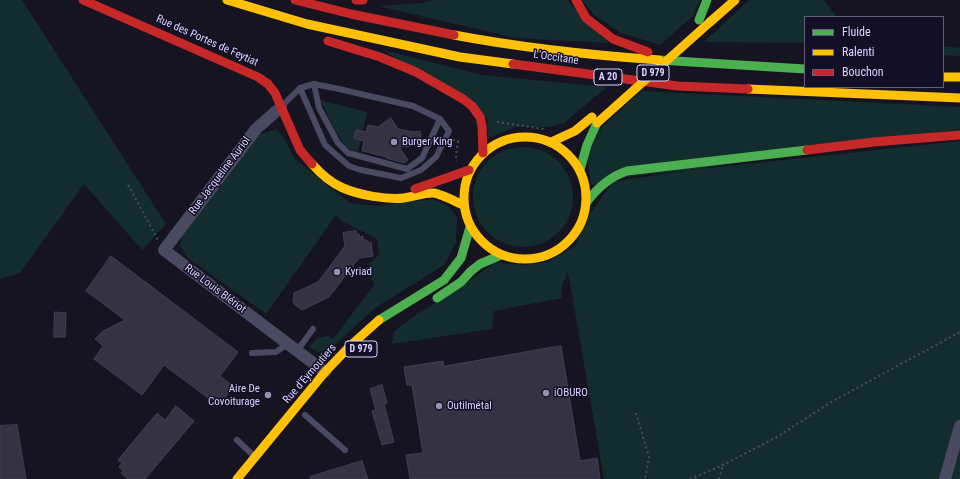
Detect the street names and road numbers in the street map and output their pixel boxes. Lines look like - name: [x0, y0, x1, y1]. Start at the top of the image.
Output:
- street label: Rue des Portes de Feytiat: [154, 13, 260, 69]
- street label: L'Occitane: [533, 48, 579, 68]
- road number: D 979: [637, 65, 669, 81]
- road number: A 20: [594, 69, 622, 85]
- street label: Rue Jacqueline Auriol: [186, 134, 254, 218]
- street label: Rue Louis Blériot: [182, 262, 248, 316]
- road number: D 979: [345, 341, 377, 357]
- street label: Rue d'Eymoutiers: [281, 342, 339, 406]

